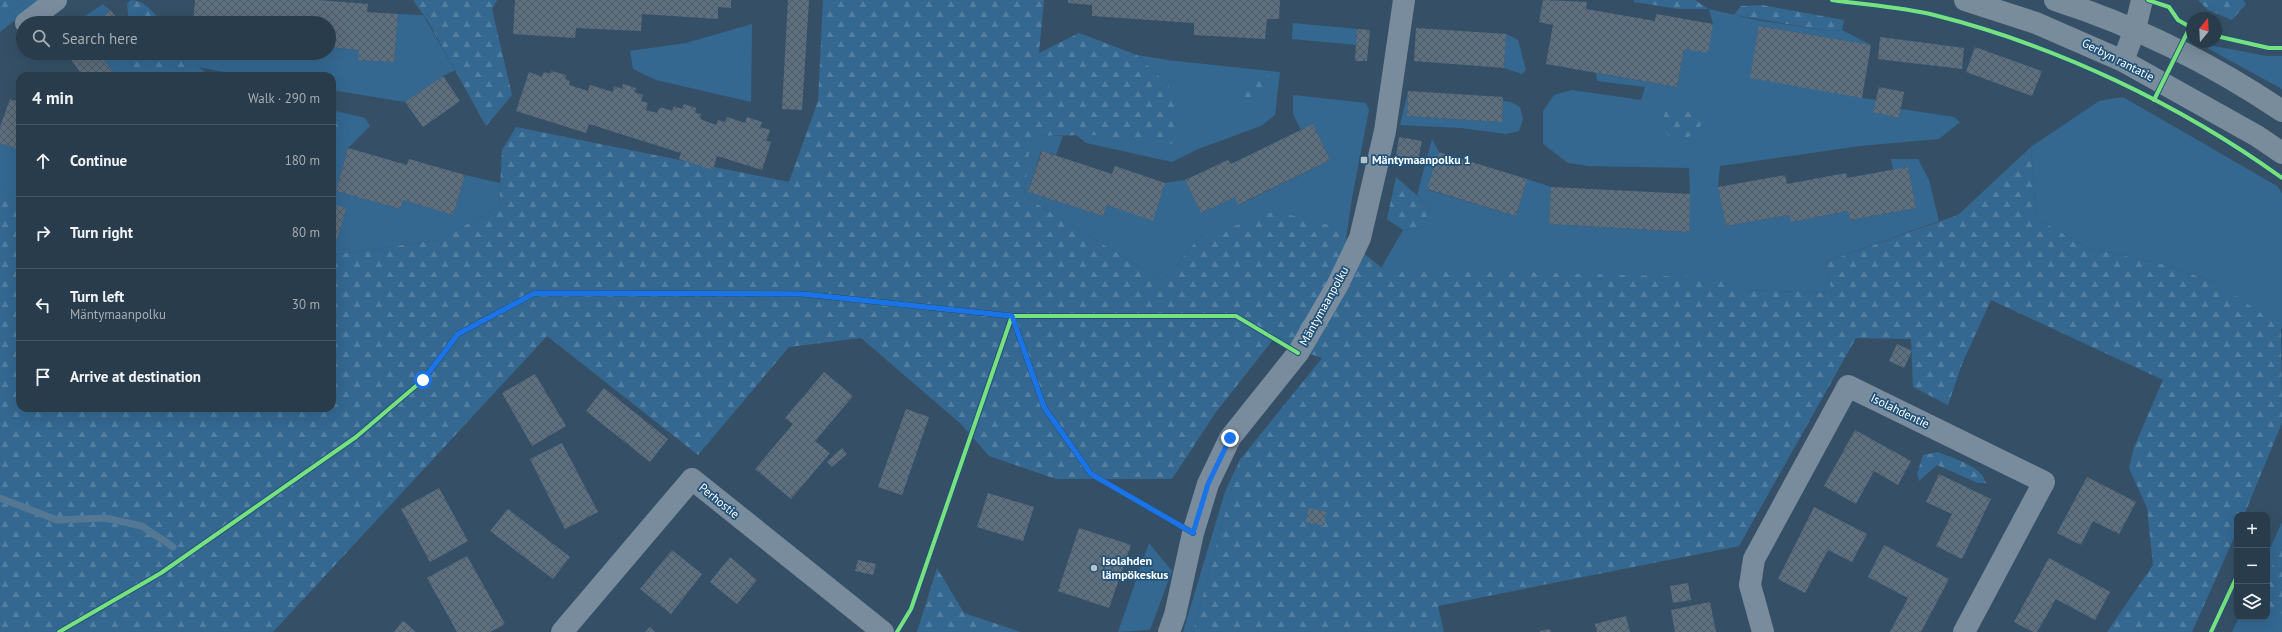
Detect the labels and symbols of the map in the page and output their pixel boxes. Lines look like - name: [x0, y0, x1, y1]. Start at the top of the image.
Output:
- north arrow: [2186, 12, 2222, 48]
- street label: Gerbyn rantatie: [2080, 35, 2157, 84]
- place label: Mäntymaanpolku 1: [1372, 152, 1471, 167]
- marker: Mäntymaanpolku 1: [1359, 155, 1369, 165]
- street label: Mäntymaanpolku: [1296, 263, 1352, 348]
- route start: [414, 371, 432, 389]
- street label: Isolahdentie: [1868, 390, 1932, 431]
- route end: [1221, 429, 1239, 447]
- street label: Perhostie: [696, 480, 743, 522]
- place label: Isolahden lämpökeskus: [1102, 553, 1168, 582]
- marker: Isolahden lämpökeskus: [1089, 563, 1099, 573]

